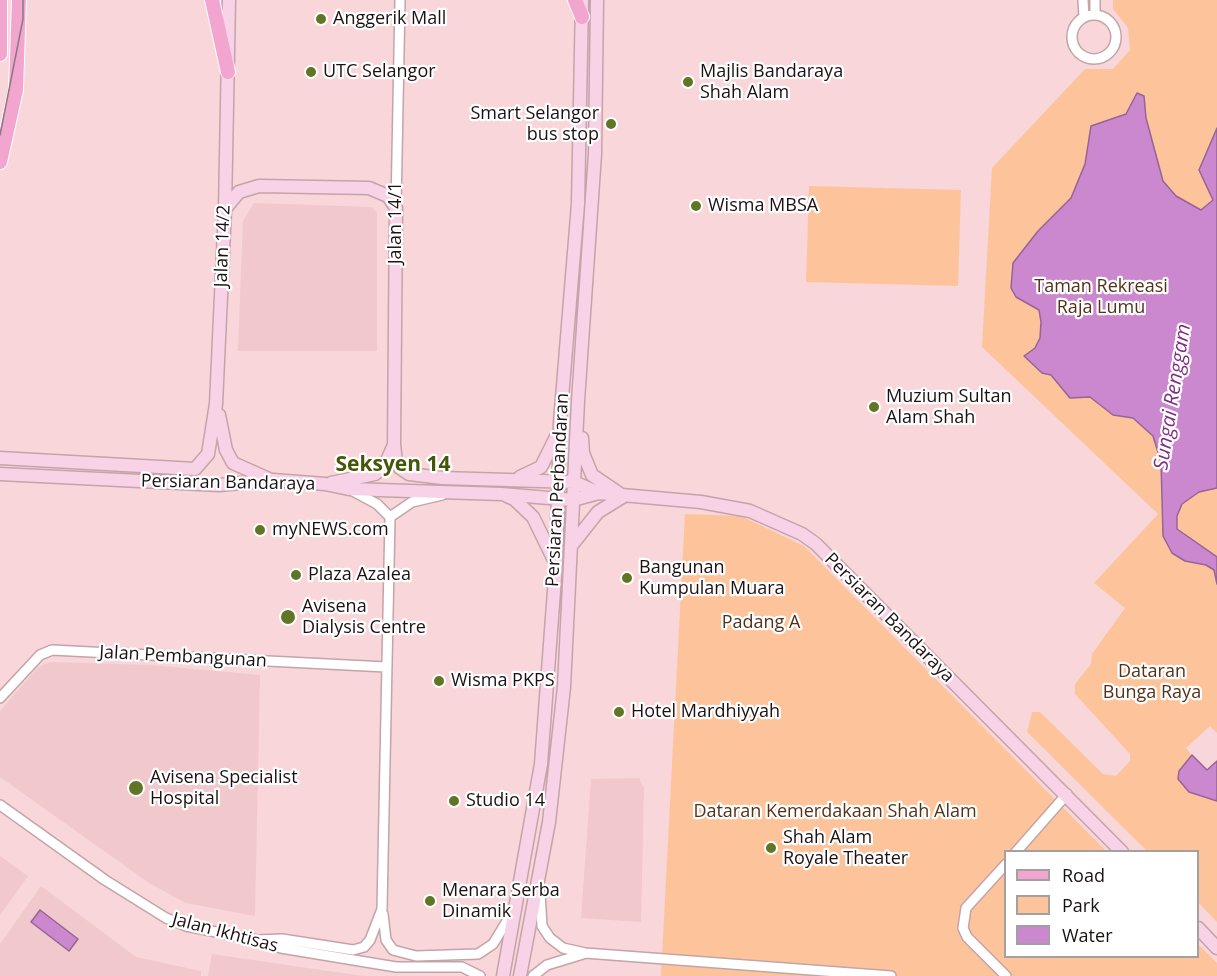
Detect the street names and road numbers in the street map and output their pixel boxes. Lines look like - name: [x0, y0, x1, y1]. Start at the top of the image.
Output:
- street label: Jalan 14/1: [385, 182, 407, 264]
- street label: Jalan 14/2: [211, 204, 235, 288]
- street label: Persiaran Perbandaran: [542, 392, 574, 588]
- street label: Persiaran Bandaraya: [141, 471, 315, 495]
- street label: Persiaran Bandaraya: [820, 549, 958, 687]
- street label: Jalan Pembangunan: [99, 642, 267, 672]
- street label: Jalan Ikhtisas: [170, 908, 280, 958]

